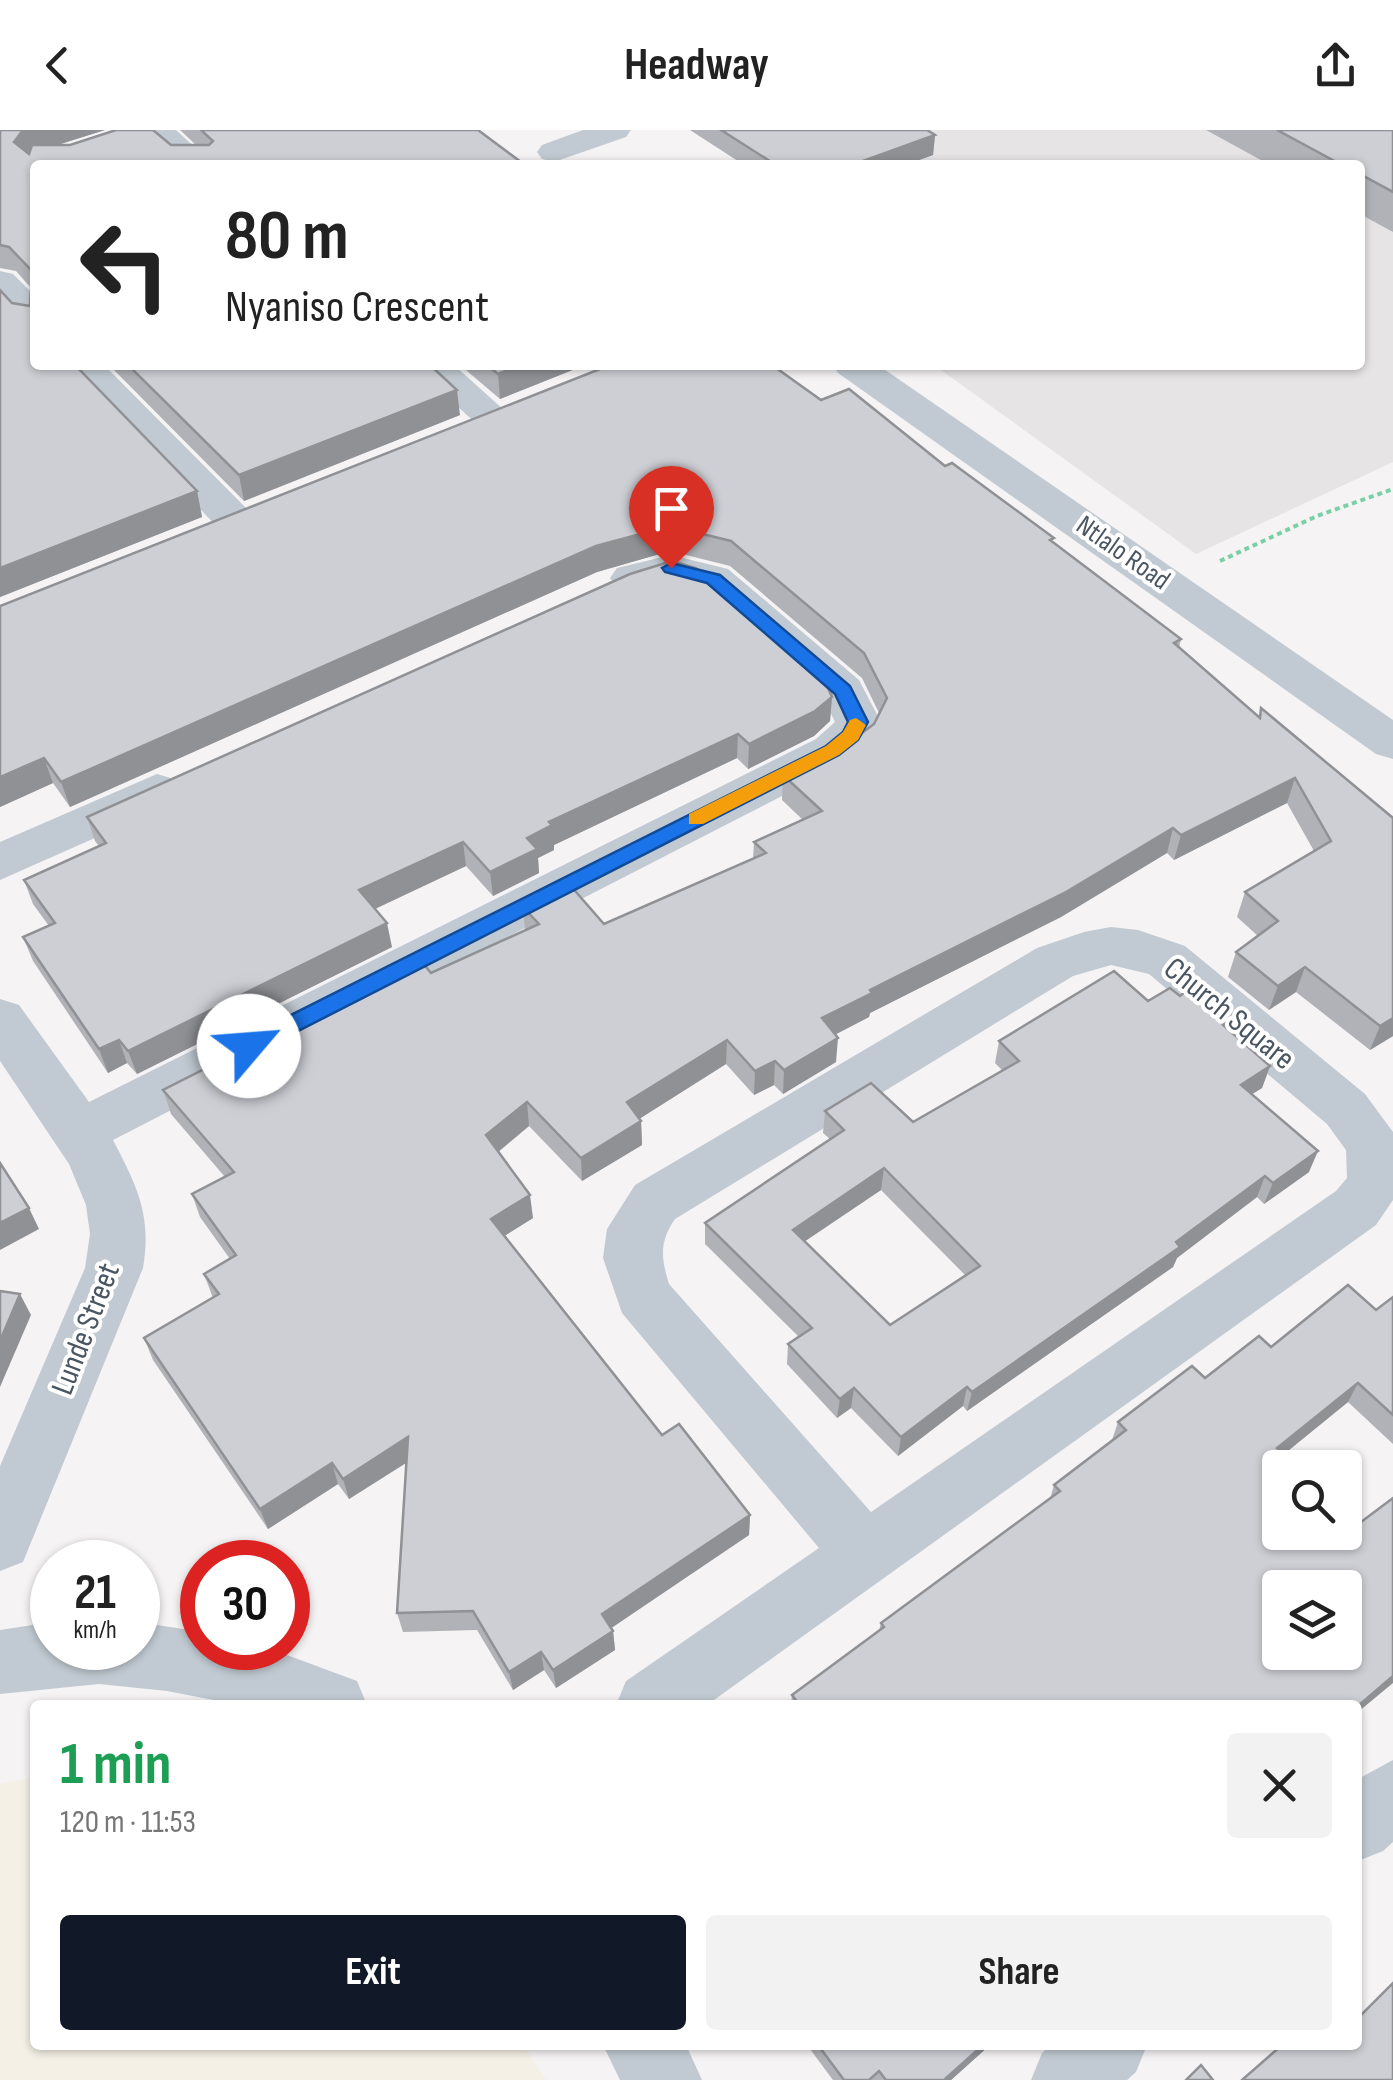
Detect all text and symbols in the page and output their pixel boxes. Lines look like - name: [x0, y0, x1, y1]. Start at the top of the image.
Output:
- icon: back: [30, 38, 85, 93]
- text: Headway: [624, 38, 769, 93]
- icon: share: [1308, 38, 1363, 93]
- text: 80 m: [225, 195, 349, 279]
- icon: left: [60, 200, 190, 330]
- text: Nyaniso Crescent: [225, 280, 489, 335]
- pin: [629, 466, 714, 569]
- icon: arrive: [644, 481, 699, 536]
- street label: Ntlalo Road: [1070, 509, 1176, 597]
- street label: Church Square: [1156, 949, 1302, 1079]
- position arrow: [197, 994, 301, 1098]
- street label: Lunde Street: [43, 1258, 129, 1400]
- map controls: [1262, 1450, 1362, 1670]
- button: search: [1262, 1450, 1362, 1550]
- speed limit sign: 30: [180, 1540, 310, 1670]
- text: 21: [74, 1563, 116, 1623]
- button: layers: [1262, 1570, 1362, 1670]
- text: km/h: [73, 1615, 117, 1646]
- text: 1 min: [60, 1729, 172, 1801]
- button: close: [1227, 1733, 1332, 1838]
- text: 120 m · 11:53: [60, 1803, 196, 1842]
- button: Exit: [60, 1915, 686, 2030]
- button: Share: [706, 1915, 1332, 2030]

